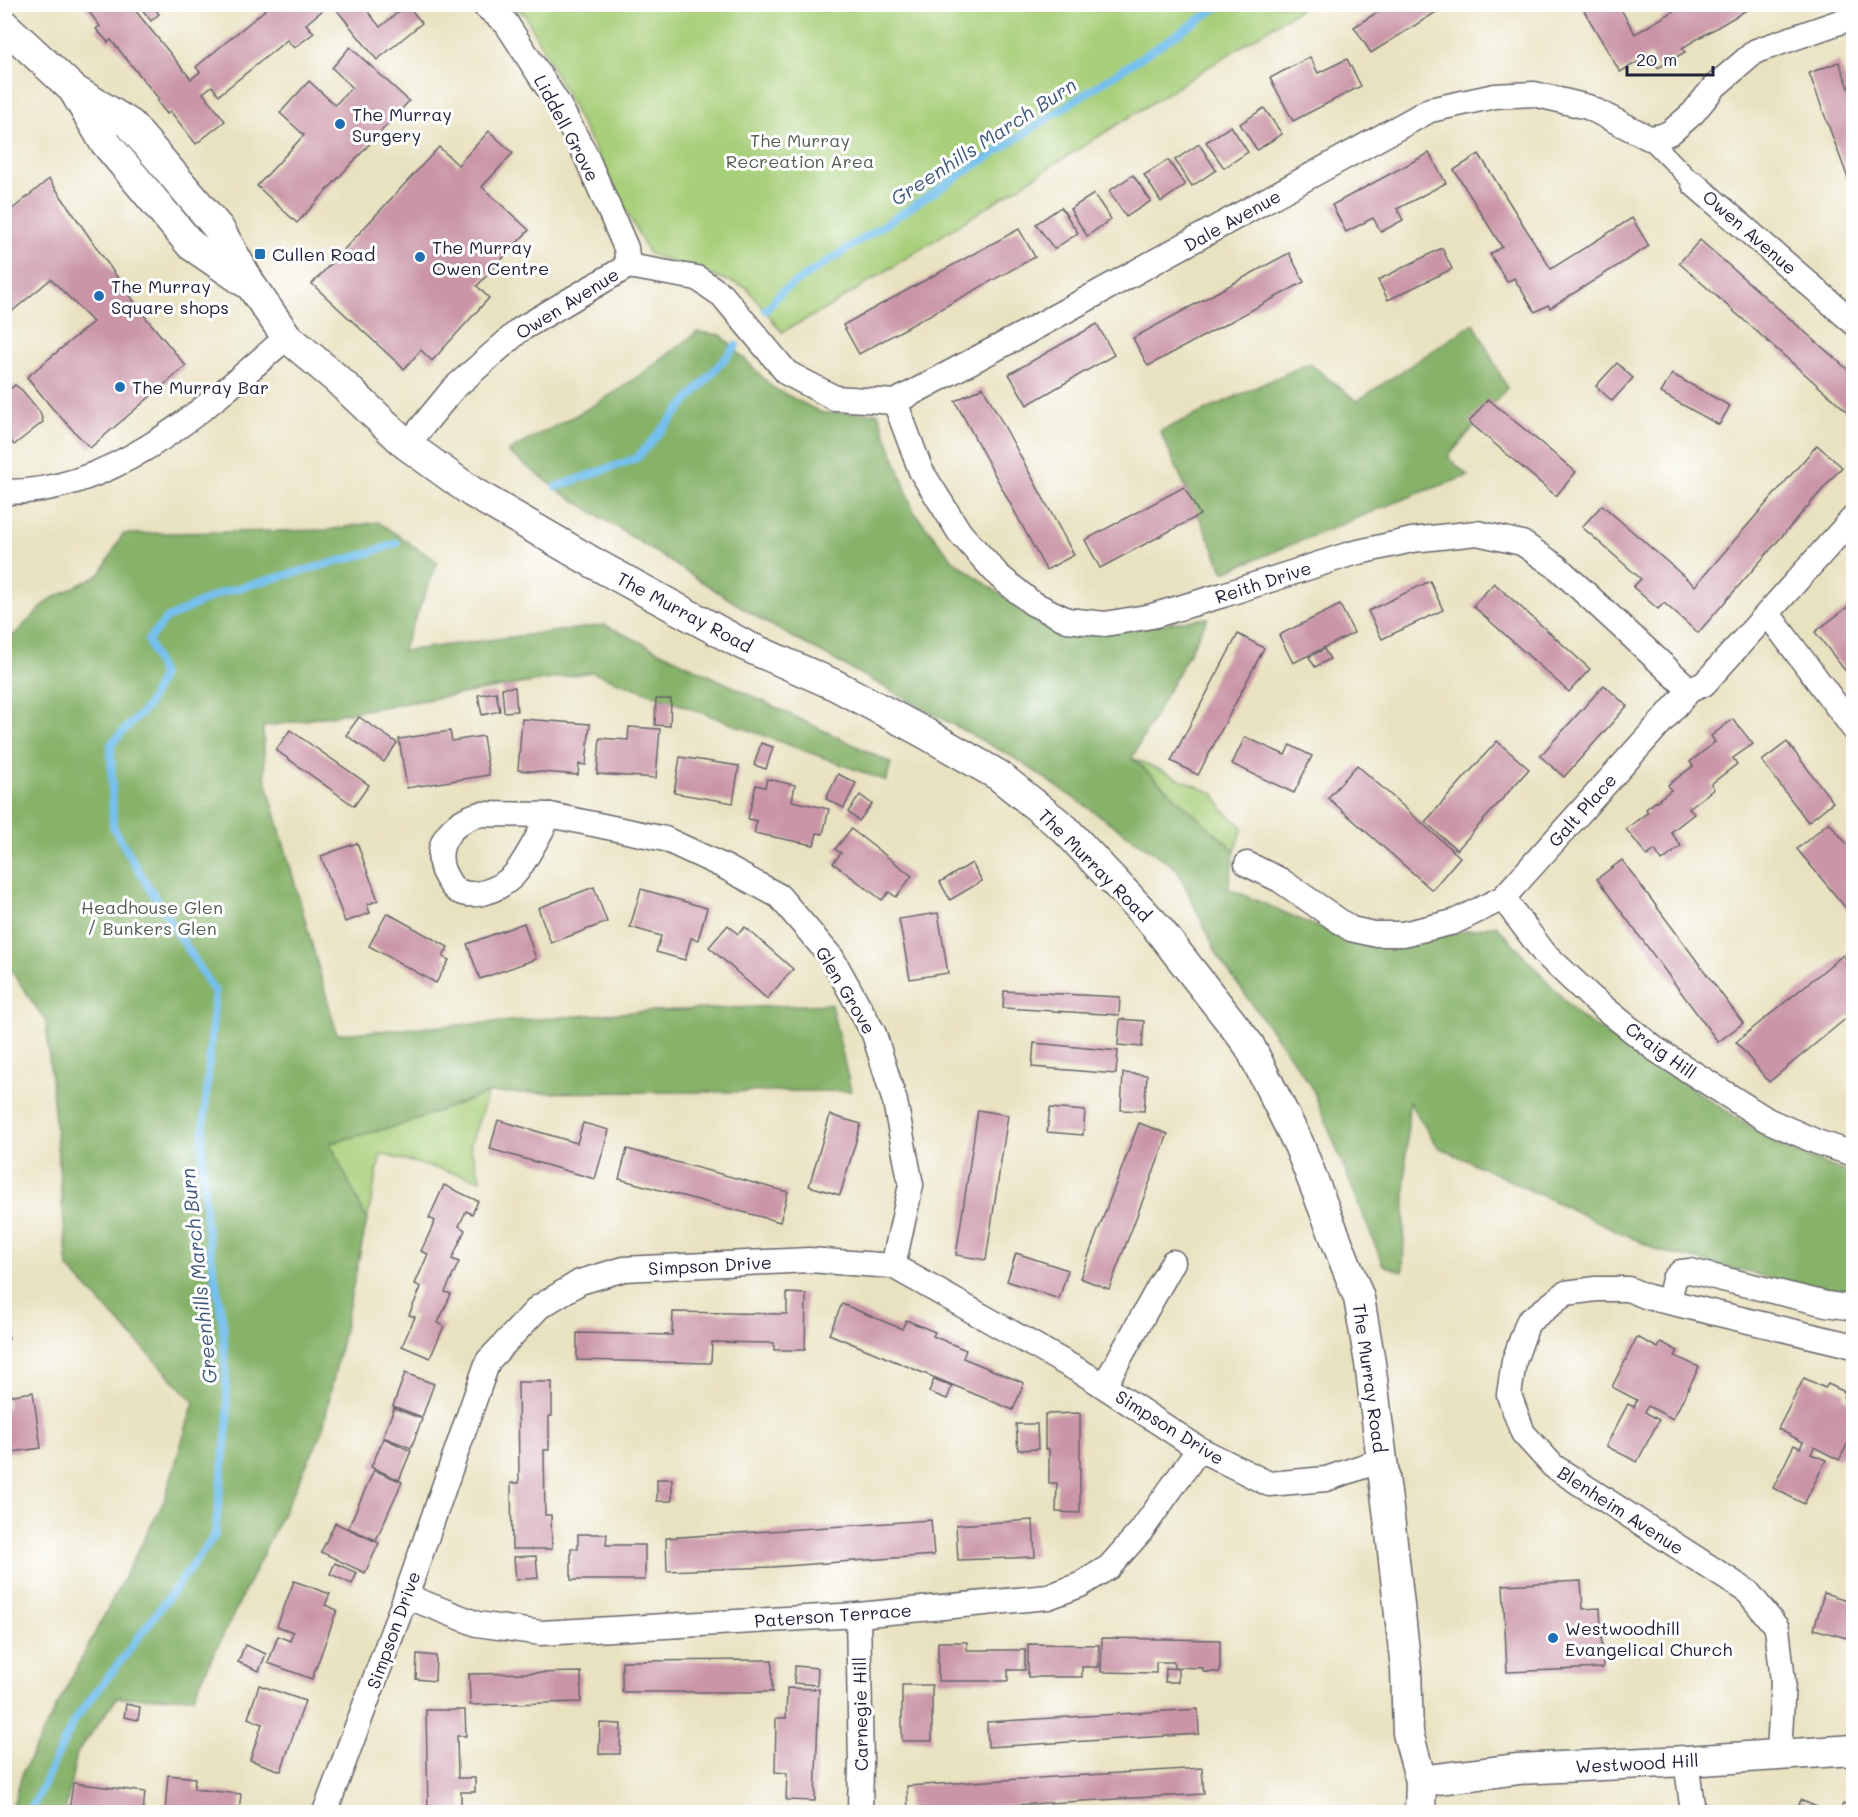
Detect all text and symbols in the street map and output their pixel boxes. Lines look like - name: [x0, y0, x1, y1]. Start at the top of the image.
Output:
- scale bar: [1627, 39, 1712, 77]
- text: 20 m: [1636, 47, 1677, 71]
- street label: Liddell Grove: [529, 71, 605, 185]
- water label: Greenhills March Burn: [885, 71, 1081, 211]
- place label: The Murray Surgery: [352, 102, 452, 147]
- marker: The Murray Surgery: [333, 117, 347, 131]
- park label: The Murray Recreation Area: [726, 128, 874, 173]
- street label: Dale Avenue: [1179, 183, 1285, 257]
- street label: Owen Avenue: [1698, 184, 1802, 280]
- place label: The Murray Owen Centre: [432, 235, 549, 280]
- place label: Cullen Road: [272, 242, 375, 266]
- marker: Cullen Road: [253, 247, 267, 261]
- marker: The Murray Owen Centre: [413, 250, 427, 264]
- street label: Owen Avenue: [511, 262, 623, 344]
- place label: The Murray Square shops: [111, 274, 229, 319]
- marker: The Murray Square shops: [92, 289, 106, 303]
- place label: The Murray Bar: [132, 375, 269, 399]
- marker: The Murray Bar: [113, 380, 127, 394]
- street label: Reith Drive: [1212, 555, 1314, 609]
- street label: The Murray Road: [613, 566, 757, 658]
- street label: Galt Place: [1543, 768, 1621, 852]
- street label: The Murray Road: [1033, 803, 1157, 927]
- park label: Headhouse Glen / Bunkers Glen: [81, 895, 223, 940]
- street label: Glen Grove: [810, 942, 882, 1038]
- street label: Craig Hill: [1621, 1016, 1701, 1084]
- water label: Greenhills March Burn: [174, 1167, 222, 1385]
- street label: Simpson Drive: [648, 1250, 772, 1280]
- street label: The Murray Road: [1348, 1302, 1392, 1454]
- street label: Simpson Drive: [1111, 1384, 1229, 1470]
- street label: Blenheim Avenue: [1553, 1460, 1689, 1560]
- street label: Simpson Drive: [361, 1568, 425, 1692]
- street label: Paterson Terrace: [754, 1598, 912, 1632]
- place label: Westwoodhill Evangelical Church: [1565, 1616, 1732, 1661]
- marker: Westwoodhill Evangelical Church: [1546, 1631, 1560, 1645]
- street label: Carnegie Hill: [847, 1657, 873, 1771]
- street label: Westwood Hill: [1575, 1748, 1699, 1778]

